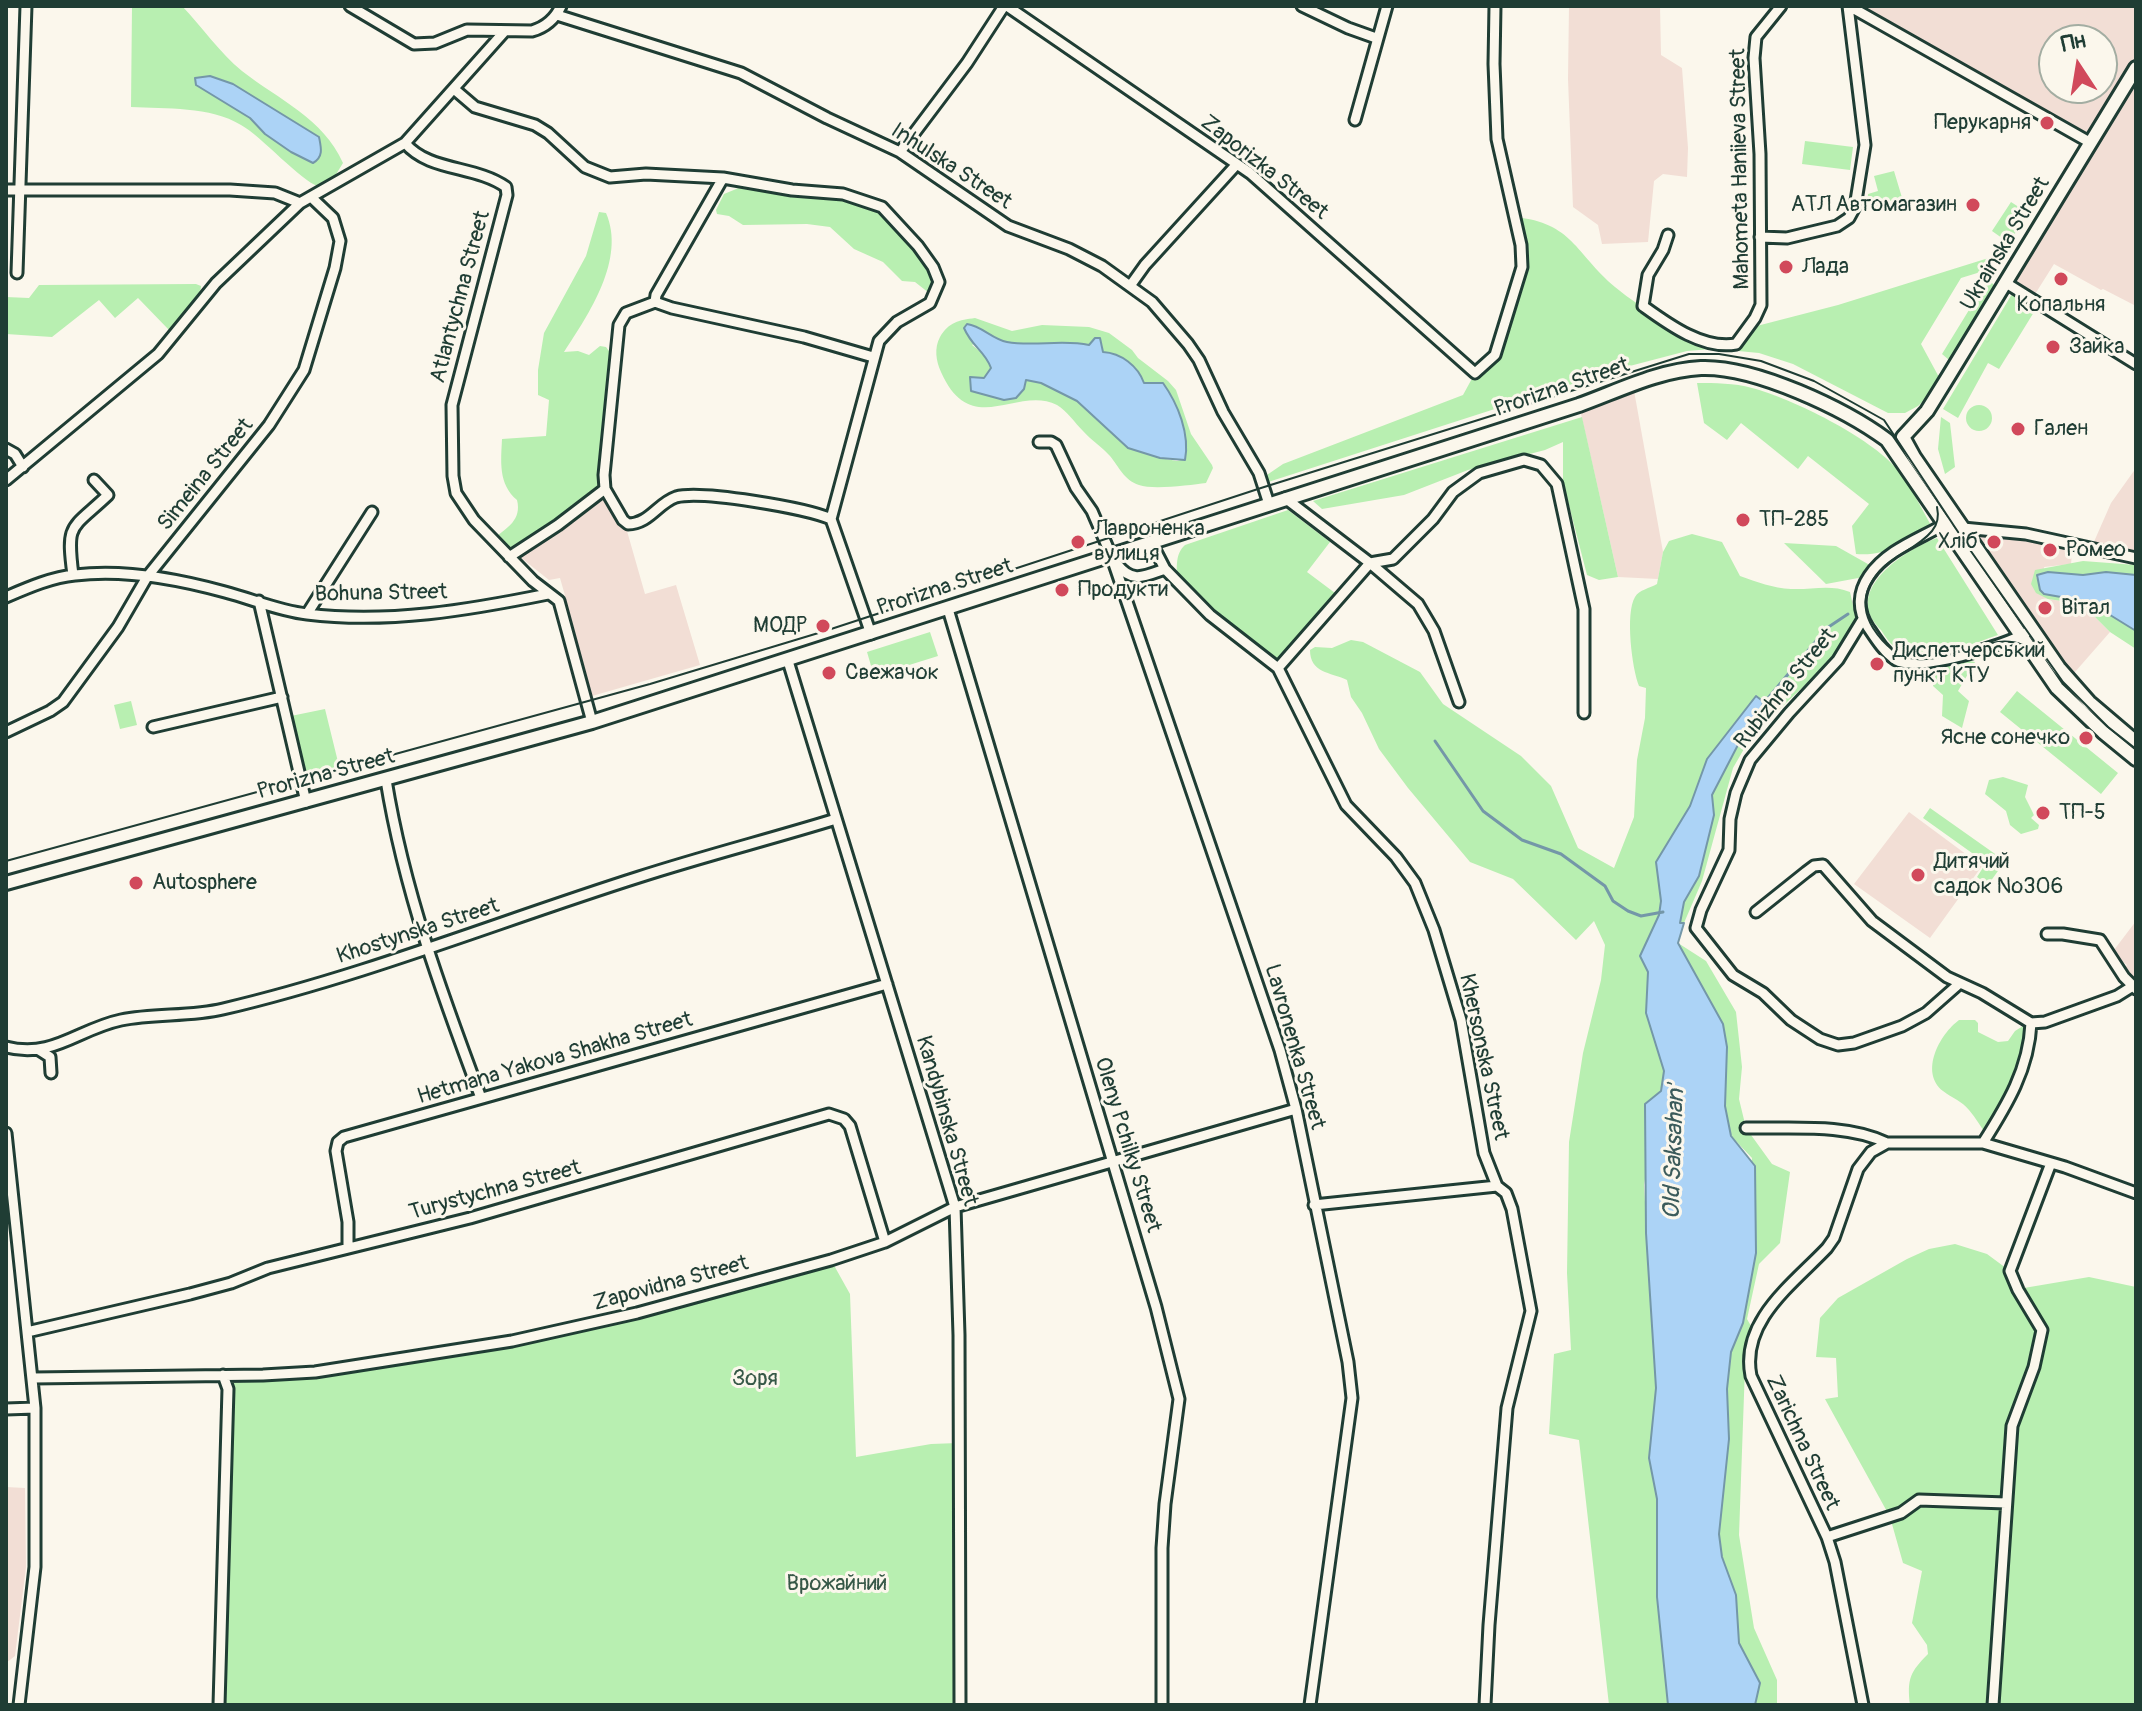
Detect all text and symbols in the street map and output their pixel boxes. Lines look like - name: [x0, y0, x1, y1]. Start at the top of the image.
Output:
- north arrow: [2038, 24, 2118, 104]
- text: Пн: [2059, 26, 2088, 59]
- street label: Mahometa Haniieva Street: [1726, 48, 1756, 290]
- street label: Zaporizka Street: [1195, 110, 1333, 226]
- place label: Перукарня: [1934, 110, 2031, 136]
- marker: Перукарня: [2038, 114, 2056, 132]
- street label: Inhulska Street: [886, 118, 1016, 216]
- street label: Ukrainska Street: [1956, 172, 2056, 316]
- place label: АТЛ Автомагазин: [1791, 192, 1957, 218]
- marker: АТЛ Автомагазин: [1964, 196, 1982, 214]
- street label: Atlantychna Street: [425, 208, 497, 386]
- place label: Лада: [1802, 254, 1849, 280]
- marker: Лада: [1777, 258, 1795, 276]
- marker: Копальня: [2052, 270, 2070, 288]
- place label: Копальня: [2017, 292, 2105, 318]
- place label: Зайка: [2069, 334, 2125, 360]
- marker: Зайка: [2044, 338, 2062, 356]
- street label: Prorizna Street: [1491, 353, 1633, 423]
- street label: Simeina Street: [153, 413, 259, 537]
- place label: Гален: [2034, 416, 2088, 442]
- marker: Гален: [2009, 420, 2027, 438]
- place label: ТП-285: [1759, 507, 1829, 533]
- marker: ТП-285: [1734, 511, 1752, 529]
- place label: Лавроненка вулиця: [1094, 516, 1205, 568]
- place label: Хліб: [1938, 529, 1978, 555]
- marker: Лавроненка вулиця: [1069, 533, 1087, 551]
- marker: Хліб: [1985, 533, 2003, 551]
- place label: Ромео: [2066, 537, 2126, 563]
- marker: Ромео: [2041, 541, 2059, 559]
- street label: Prorizna Street: [874, 554, 1016, 622]
- place label: Продукти: [1078, 577, 1168, 603]
- street label: Bohuna Street: [314, 580, 448, 608]
- marker: Продукти: [1053, 581, 1071, 599]
- place label: Вітал: [2061, 595, 2110, 621]
- marker: Вітал: [2036, 599, 2054, 617]
- place label: МОДР: [753, 613, 807, 639]
- marker: МОДР: [814, 617, 832, 635]
- street label: Rubizhna Street: [1729, 623, 1843, 755]
- place label: Диспетчерський пункт КТУ: [1893, 638, 2046, 690]
- marker: Диспетчерський пункт КТУ: [1868, 655, 1886, 673]
- place label: Свежачок: [845, 660, 939, 686]
- marker: Свежачок: [820, 664, 838, 682]
- place label: Ясне сонечко: [1940, 725, 2070, 751]
- marker: Ясне сонечко: [2077, 729, 2095, 747]
- street label: Prorizna Street: [254, 744, 398, 806]
- place label: ТП-5: [2059, 800, 2106, 826]
- marker: ТП-5: [2034, 804, 2052, 822]
- place label: Дитячий садок №306: [1934, 849, 2063, 900]
- marker: Дитячий садок №306: [1909, 866, 1927, 884]
- place label: Autosphere: [152, 870, 257, 896]
- marker: Autosphere: [127, 874, 145, 892]
- street label: Khostynska Street: [333, 893, 503, 971]
- street label: Lavronenka Street: [1258, 961, 1330, 1133]
- street label: Khersonska Street: [1452, 971, 1514, 1143]
- street label: Hetmana Yakova Shakha Street: [414, 1007, 696, 1111]
- street label: Kandybinska Street: [909, 1033, 983, 1209]
- street label: Oleny Pchilky Street: [1088, 1054, 1166, 1236]
- water label: Old Saksahan': [1658, 1084, 1692, 1220]
- street label: Turystychna Street: [406, 1155, 584, 1227]
- street label: Zapovidna Street: [591, 1251, 751, 1317]
- park label: Зоря: [732, 1366, 778, 1392]
- street label: Zarichna Street: [1759, 1371, 1845, 1515]
- park label: Врожайний: [787, 1571, 887, 1597]

